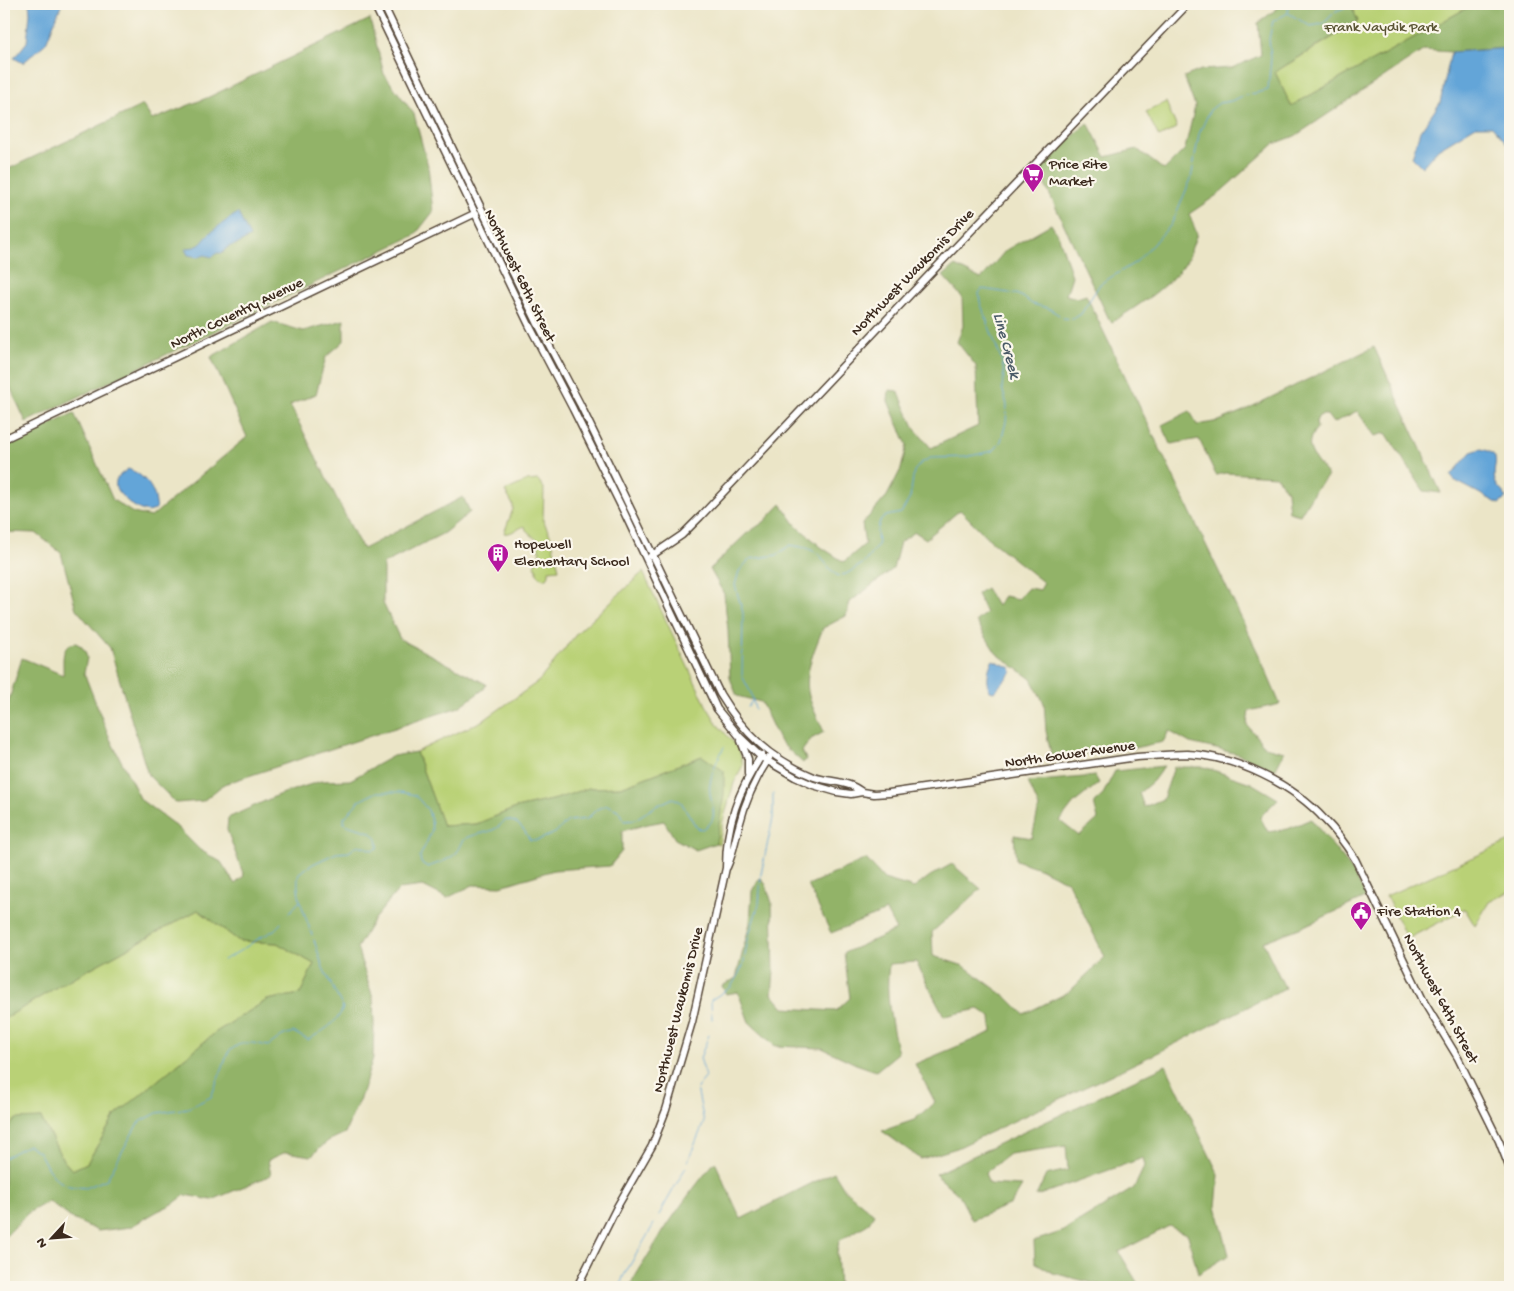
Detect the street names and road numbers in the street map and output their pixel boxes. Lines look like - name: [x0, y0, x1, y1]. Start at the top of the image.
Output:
- street label: Northwest Waukomis Drive: [848, 205, 979, 340]
- street label: Northwest 68th Street: [479, 207, 560, 347]
- street label: North Coventry Avenue: [168, 274, 307, 354]
- street label: North Gower Avenue: [1004, 737, 1136, 773]
- street label: Northwest Waukomis Drive: [650, 925, 708, 1095]
- street label: Northwest 64th Street: [1398, 931, 1483, 1068]

